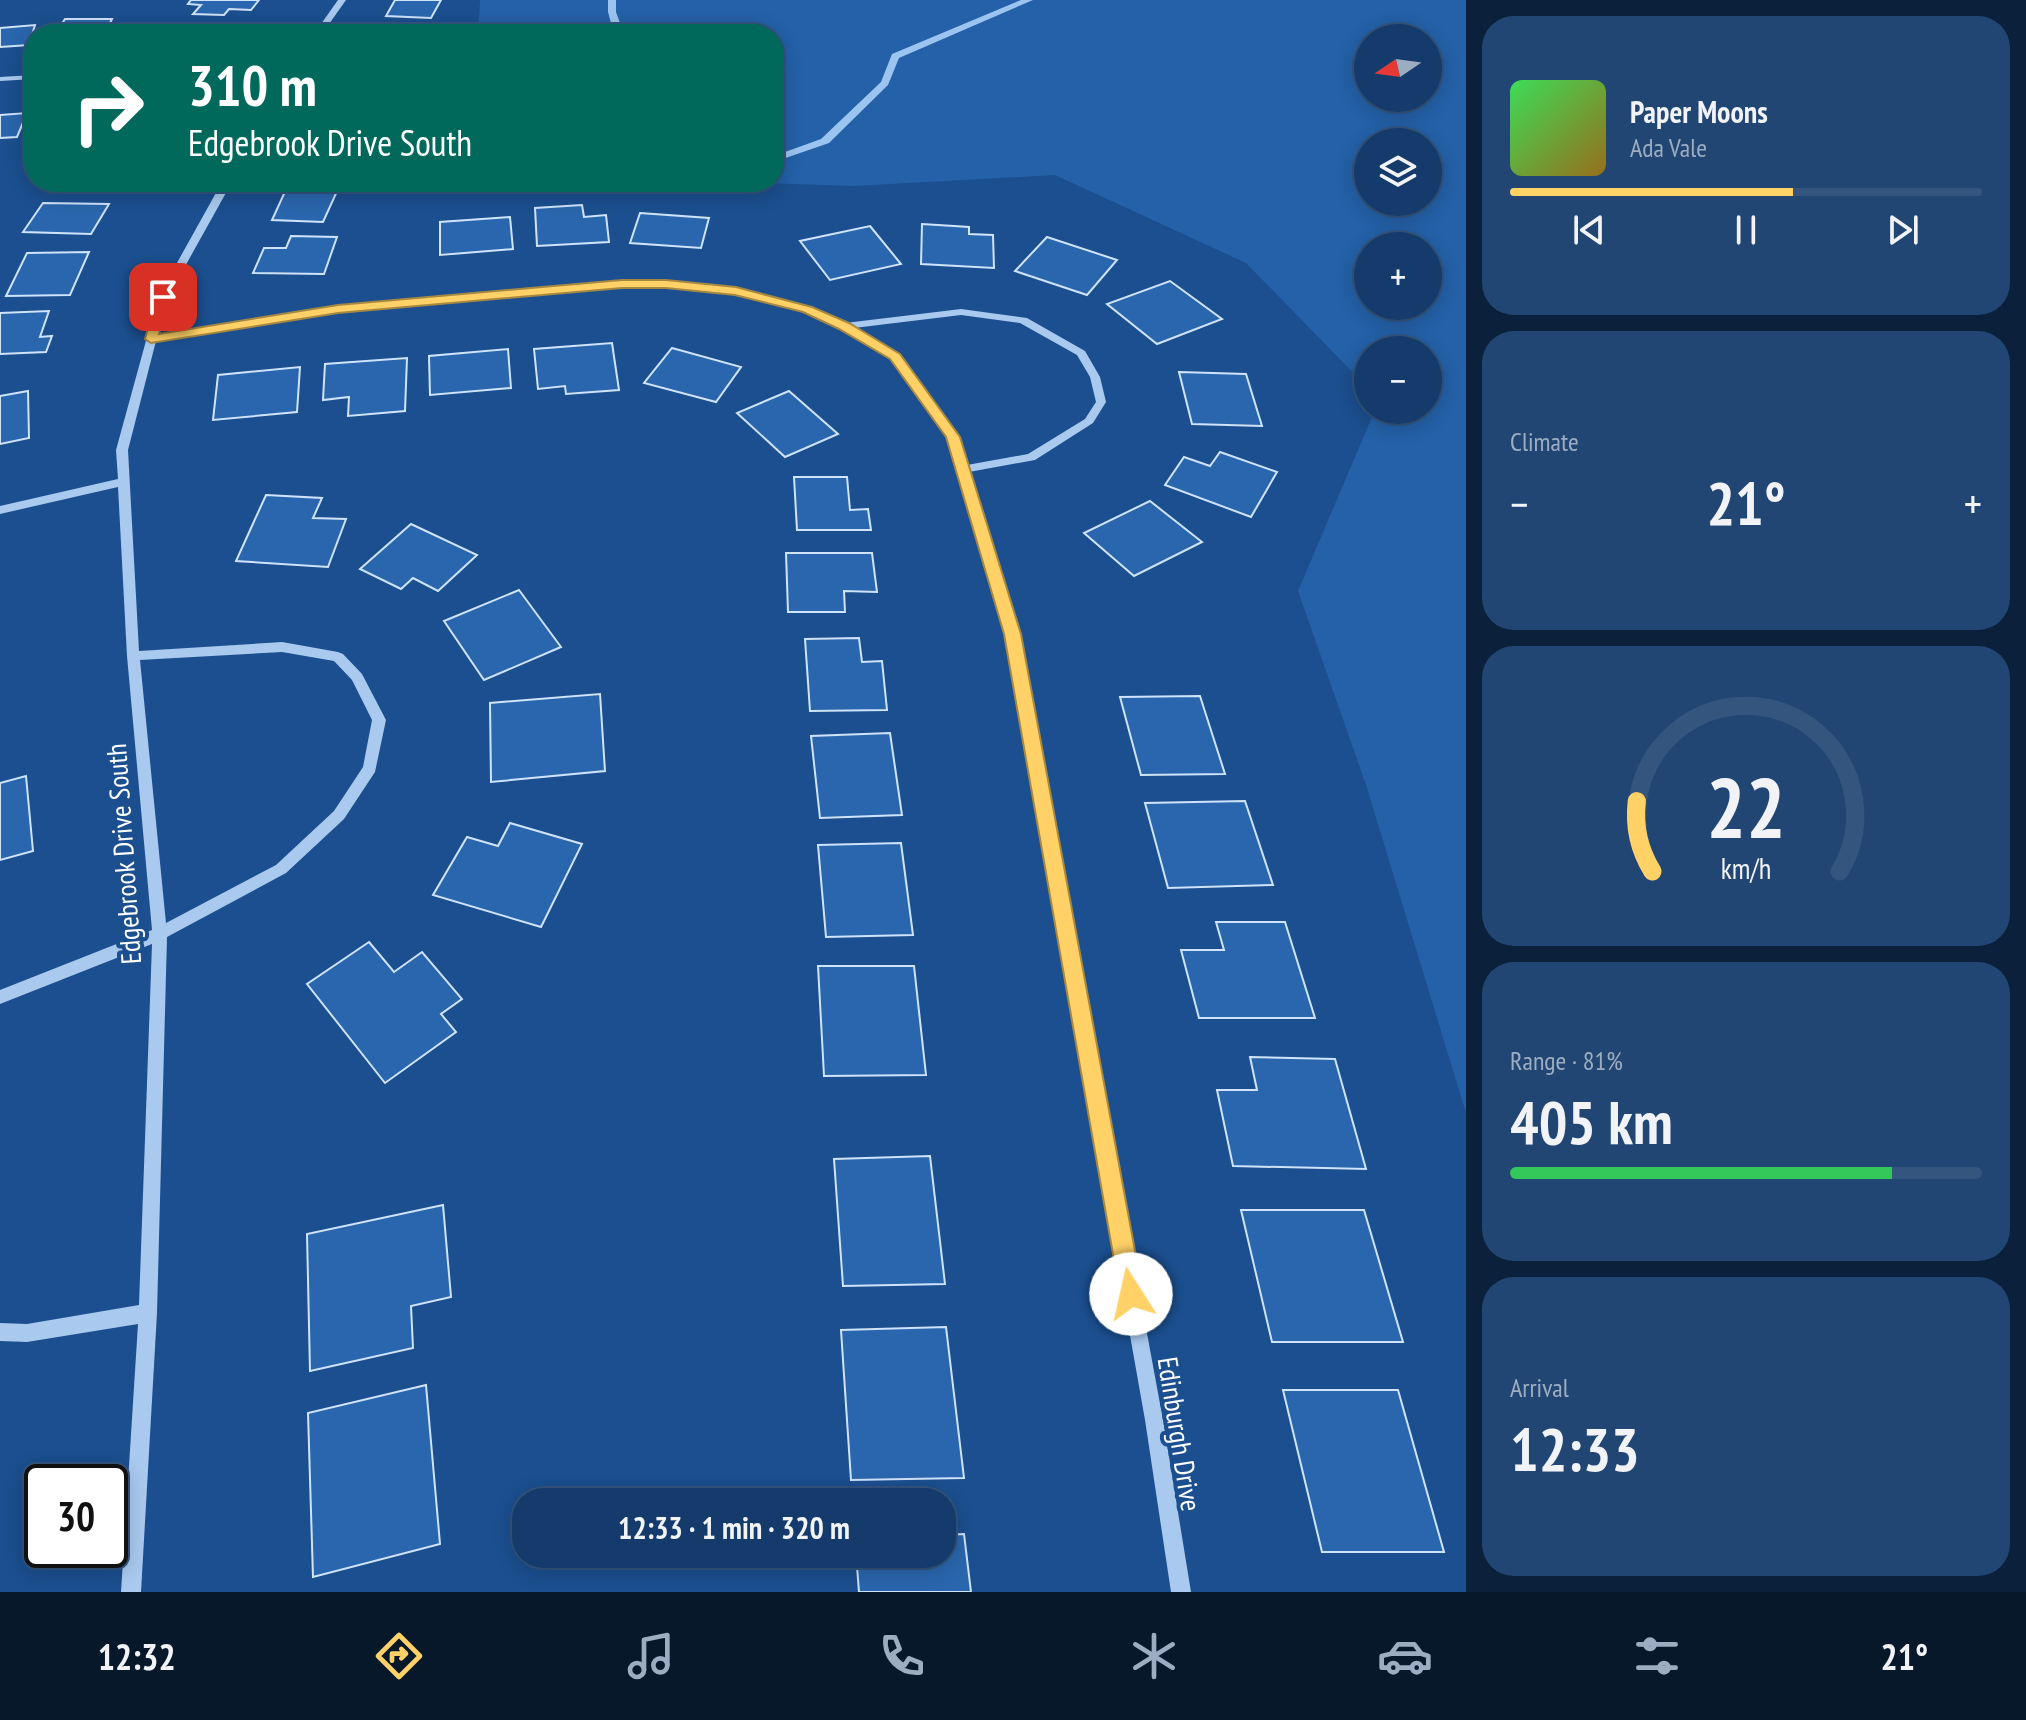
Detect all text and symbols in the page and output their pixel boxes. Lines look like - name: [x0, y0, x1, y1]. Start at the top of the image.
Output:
- north arrow: [1354, 24, 1442, 112]
- map controls: [1354, 24, 1442, 424]
- text: 310 m: [188, 49, 317, 121]
- icon: right: [56, 56, 160, 160]
- text: Paper Moons: [1630, 92, 1768, 131]
- text: Edgebrook Drive South: [188, 119, 472, 166]
- button: layers: [1354, 128, 1442, 216]
- text: Ada Vale: [1630, 131, 1707, 164]
- icon: previous: [1567, 208, 1611, 252]
- icon: pause: [1724, 208, 1768, 252]
- icon: next: [1881, 208, 1925, 252]
- button: +: [1354, 232, 1442, 320]
- pin: [129, 263, 197, 331]
- icon: arrive: [141, 275, 185, 319]
- button: −: [1354, 336, 1442, 424]
- text: Climate: [1510, 425, 1579, 458]
- text: 21°: [1706, 464, 1786, 542]
- text: −: [1510, 475, 1528, 532]
- text: +: [1964, 475, 1982, 532]
- street label: Edgebrook Drive South: [97, 742, 149, 966]
- text: 22: [1706, 753, 1786, 861]
- text: km/h: [1721, 850, 1771, 887]
- text: Range · 81%: [1510, 1044, 1623, 1077]
- text: 405 km: [1510, 1083, 1673, 1161]
- position arrow: [1089, 1252, 1173, 1336]
- street label: Edinburgh Drive: [1150, 1354, 1210, 1514]
- text: Arrival: [1510, 1371, 1569, 1404]
- text: 12:33: [1510, 1410, 1640, 1488]
- speed limit sign: 30: [24, 1464, 128, 1568]
- text: 12:33 · 1 min · 320 m: [618, 1508, 850, 1547]
- icon: directions: [371, 1628, 427, 1684]
- icon: music: [623, 1628, 679, 1684]
- icon: phone: [874, 1628, 930, 1684]
- icon: climate: [1126, 1628, 1182, 1684]
- icon: car: [1377, 1628, 1433, 1684]
- icon: filters: [1629, 1628, 1685, 1684]
- text: 12:32: [98, 1633, 176, 1680]
- text: 21°: [1881, 1633, 1928, 1680]

